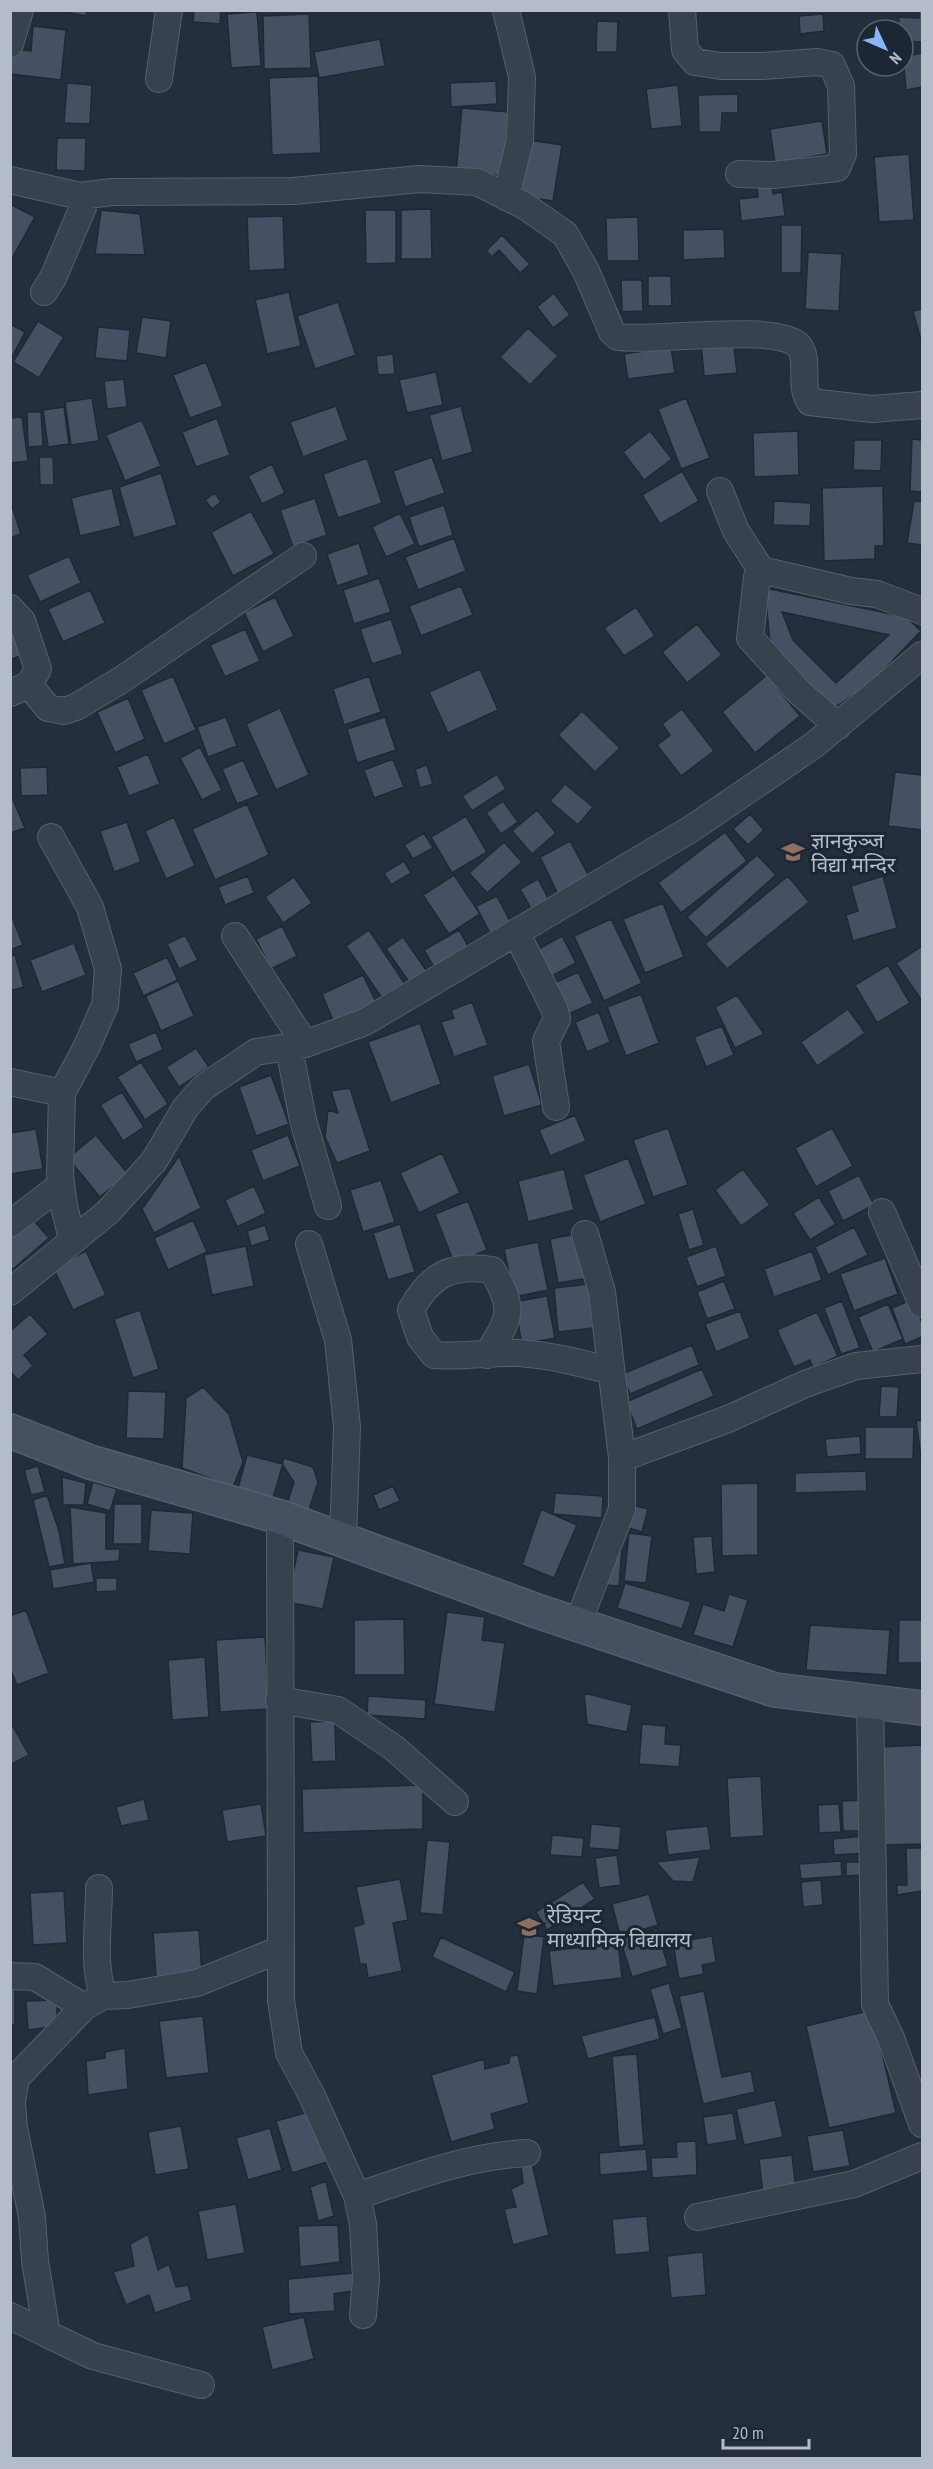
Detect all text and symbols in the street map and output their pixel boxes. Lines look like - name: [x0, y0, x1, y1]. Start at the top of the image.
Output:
- north arrow: [855, 18, 915, 78]
- text: N: [886, 48, 906, 68]
- place label: ज्ञानकुञ्‍ज विद्या मन्दिर: [811, 827, 896, 878]
- school or university icon: ज्ञानकुञ्‍ज विद्या मन्दिर: [780, 839, 806, 865]
- place label: रेडियन्ट माध्यामिक विद्यालय: [546, 1902, 692, 1953]
- school or university icon: रेडियन्ट माध्यामिक विद्यालय: [516, 1914, 542, 1940]
- scale bar: [723, 2412, 808, 2450]
- text: 20 m: [732, 2421, 764, 2444]

